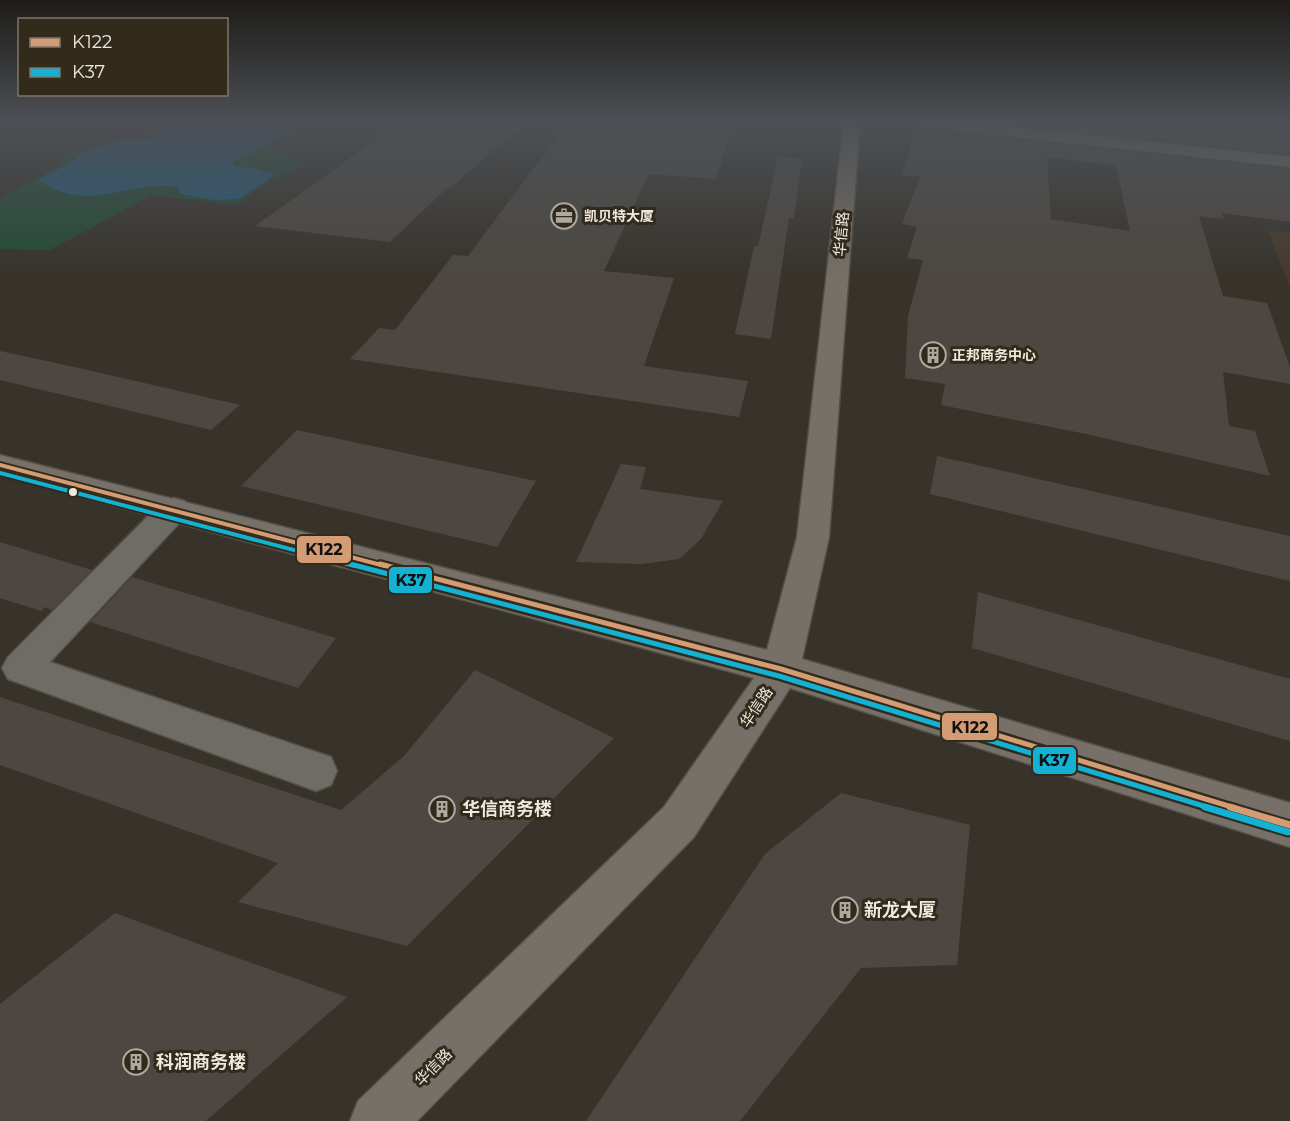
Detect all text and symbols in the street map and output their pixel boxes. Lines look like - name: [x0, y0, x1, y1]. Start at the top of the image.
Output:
- legend: [18, 18, 228, 96]
- text: K122: [72, 31, 112, 53]
- text: K37: [72, 61, 105, 83]
- office icon: 凯贝特大厦: [549, 201, 579, 231]
- place label: 凯贝特大厦: [584, 207, 654, 225]
- street label: 华信路: [830, 211, 852, 257]
- building icon: 正邦商务中心: [918, 340, 948, 370]
- place label: 正邦商务中心: [952, 346, 1036, 364]
- unlabelled marker: [67, 486, 79, 498]
- line badge: K122: [296, 535, 352, 564]
- text: K122: [305, 540, 343, 559]
- line badge: K37: [388, 566, 433, 594]
- text: K37: [395, 571, 427, 590]
- street label: 华信路: [736, 683, 776, 731]
- line badge: K122: [941, 712, 998, 741]
- text: K122: [951, 718, 989, 737]
- line badge: K37: [1032, 746, 1077, 775]
- text: K37: [1038, 751, 1070, 770]
- building icon: 华信商务楼: [427, 794, 457, 824]
- place label: 华信商务楼: [462, 798, 552, 820]
- building icon: 新龙大厦: [830, 895, 860, 925]
- place label: 新龙大厦: [864, 899, 936, 921]
- street label: 华信路: [410, 1044, 456, 1090]
- building icon: 科润商务楼: [121, 1047, 151, 1077]
- place label: 科润商务楼: [156, 1051, 246, 1073]

